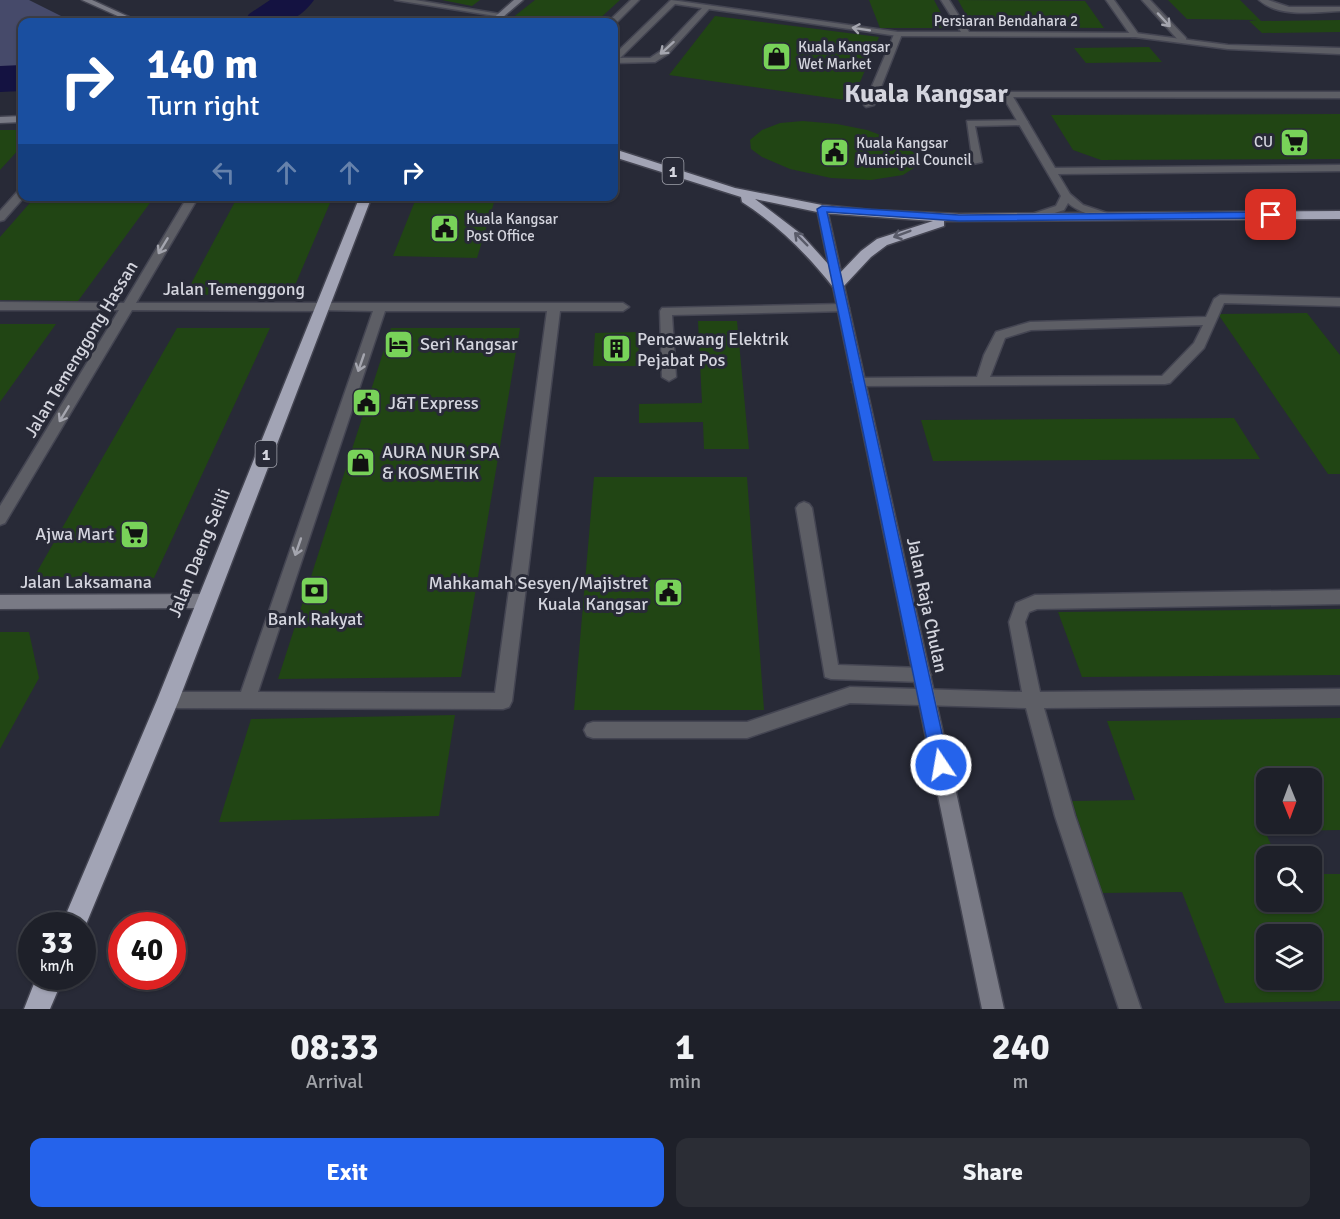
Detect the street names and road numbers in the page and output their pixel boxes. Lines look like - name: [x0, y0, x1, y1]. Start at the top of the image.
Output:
- street label: Persiaran Bendahara 2: [934, 12, 1078, 30]
- road number: 1: [662, 158, 684, 184]
- street label: Jalan Temenggong Hassan: [20, 257, 142, 441]
- street label: Jalan Temenggong: [163, 278, 305, 300]
- road number: 1: [256, 441, 276, 467]
- street label: Jalan Daeng Selili: [163, 485, 235, 621]
- street label: Jalan Raja Chulan: [902, 535, 952, 675]
- street label: Jalan Laksamana: [20, 571, 152, 593]

